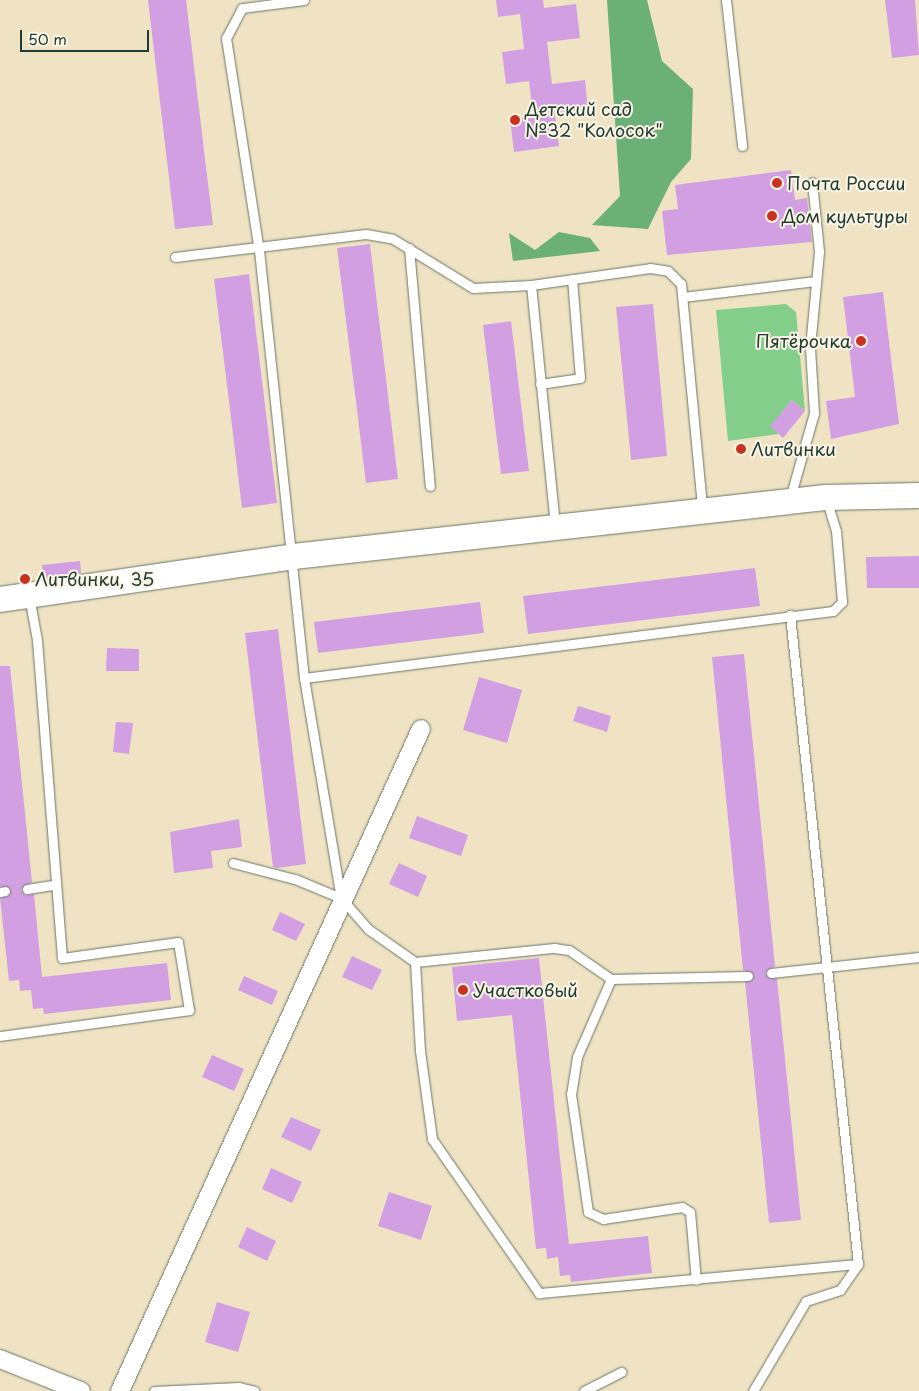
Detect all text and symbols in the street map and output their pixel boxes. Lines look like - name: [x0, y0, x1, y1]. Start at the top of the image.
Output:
- scale bar: [22, 20, 151, 52]
- text: 50 m: [28, 27, 67, 50]
- place label: Детский сад №32 "Колосок": [525, 99, 663, 142]
- marker: Детский сад №32 "Колосок": [509, 114, 521, 126]
- place label: Почта России: [787, 172, 907, 194]
- marker: Почта России: [771, 177, 783, 189]
- place label: Дом культуры: [782, 205, 909, 227]
- marker: Дом культуры: [766, 210, 778, 222]
- place label: Пятёрочка: [756, 330, 851, 352]
- marker: Пятёрочка: [855, 335, 867, 347]
- place label: Литвинки: [751, 438, 836, 460]
- marker: Литвинки: [735, 443, 747, 455]
- place label: Литвинки, 35: [35, 568, 153, 590]
- marker: Литвинки, 35: [19, 573, 31, 585]
- place label: Участковый: [473, 979, 578, 1001]
- marker: Участковый: [457, 984, 469, 996]

